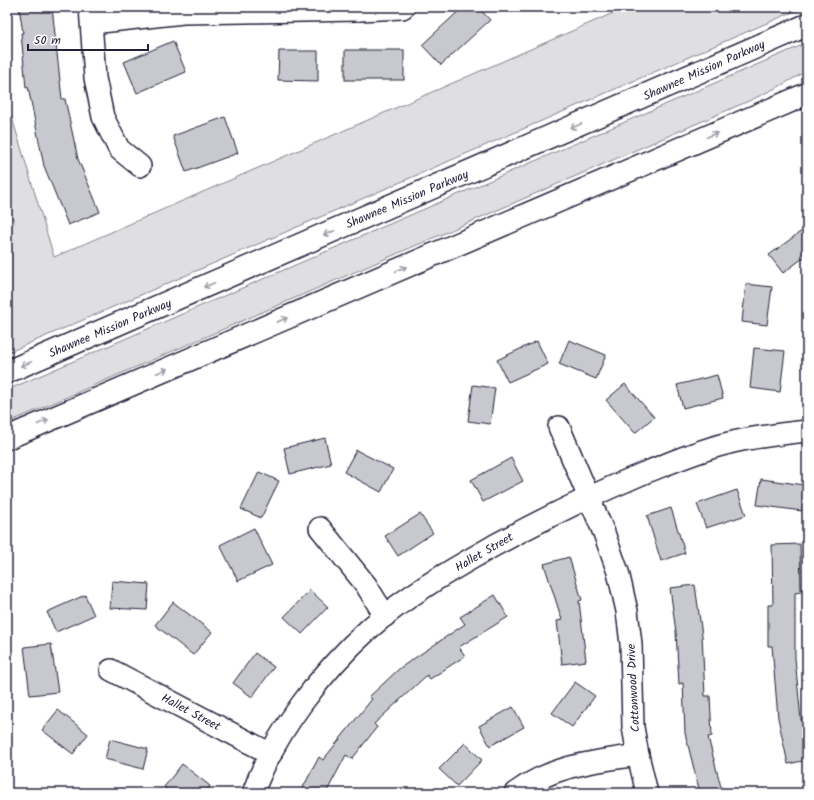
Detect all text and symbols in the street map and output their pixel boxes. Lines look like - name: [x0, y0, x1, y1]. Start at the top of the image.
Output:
- scale bar: [28, 26, 148, 52]
- text: 50 m: [34, 31, 61, 50]
- street label: Shawnee Mission Parkway: [640, 35, 769, 106]
- one-way arrow: [571, 122, 583, 130]
- one-way arrow: [706, 131, 718, 138]
- street label: Shawnee Mission Parkway: [343, 165, 472, 234]
- one-way arrow: [323, 230, 335, 237]
- one-way arrow: [395, 264, 407, 272]
- one-way arrow: [204, 281, 216, 289]
- street label: Shawnee Mission Parkway: [46, 294, 175, 363]
- one-way arrow: [275, 316, 287, 323]
- one-way arrow: [20, 361, 32, 368]
- one-way arrow: [156, 367, 168, 374]
- one-way arrow: [36, 418, 48, 426]
- street label: Hallet Street: [451, 528, 517, 577]
- street label: Cottonwood Drive: [622, 643, 645, 733]
- street label: Hallet Street: [158, 689, 224, 736]

